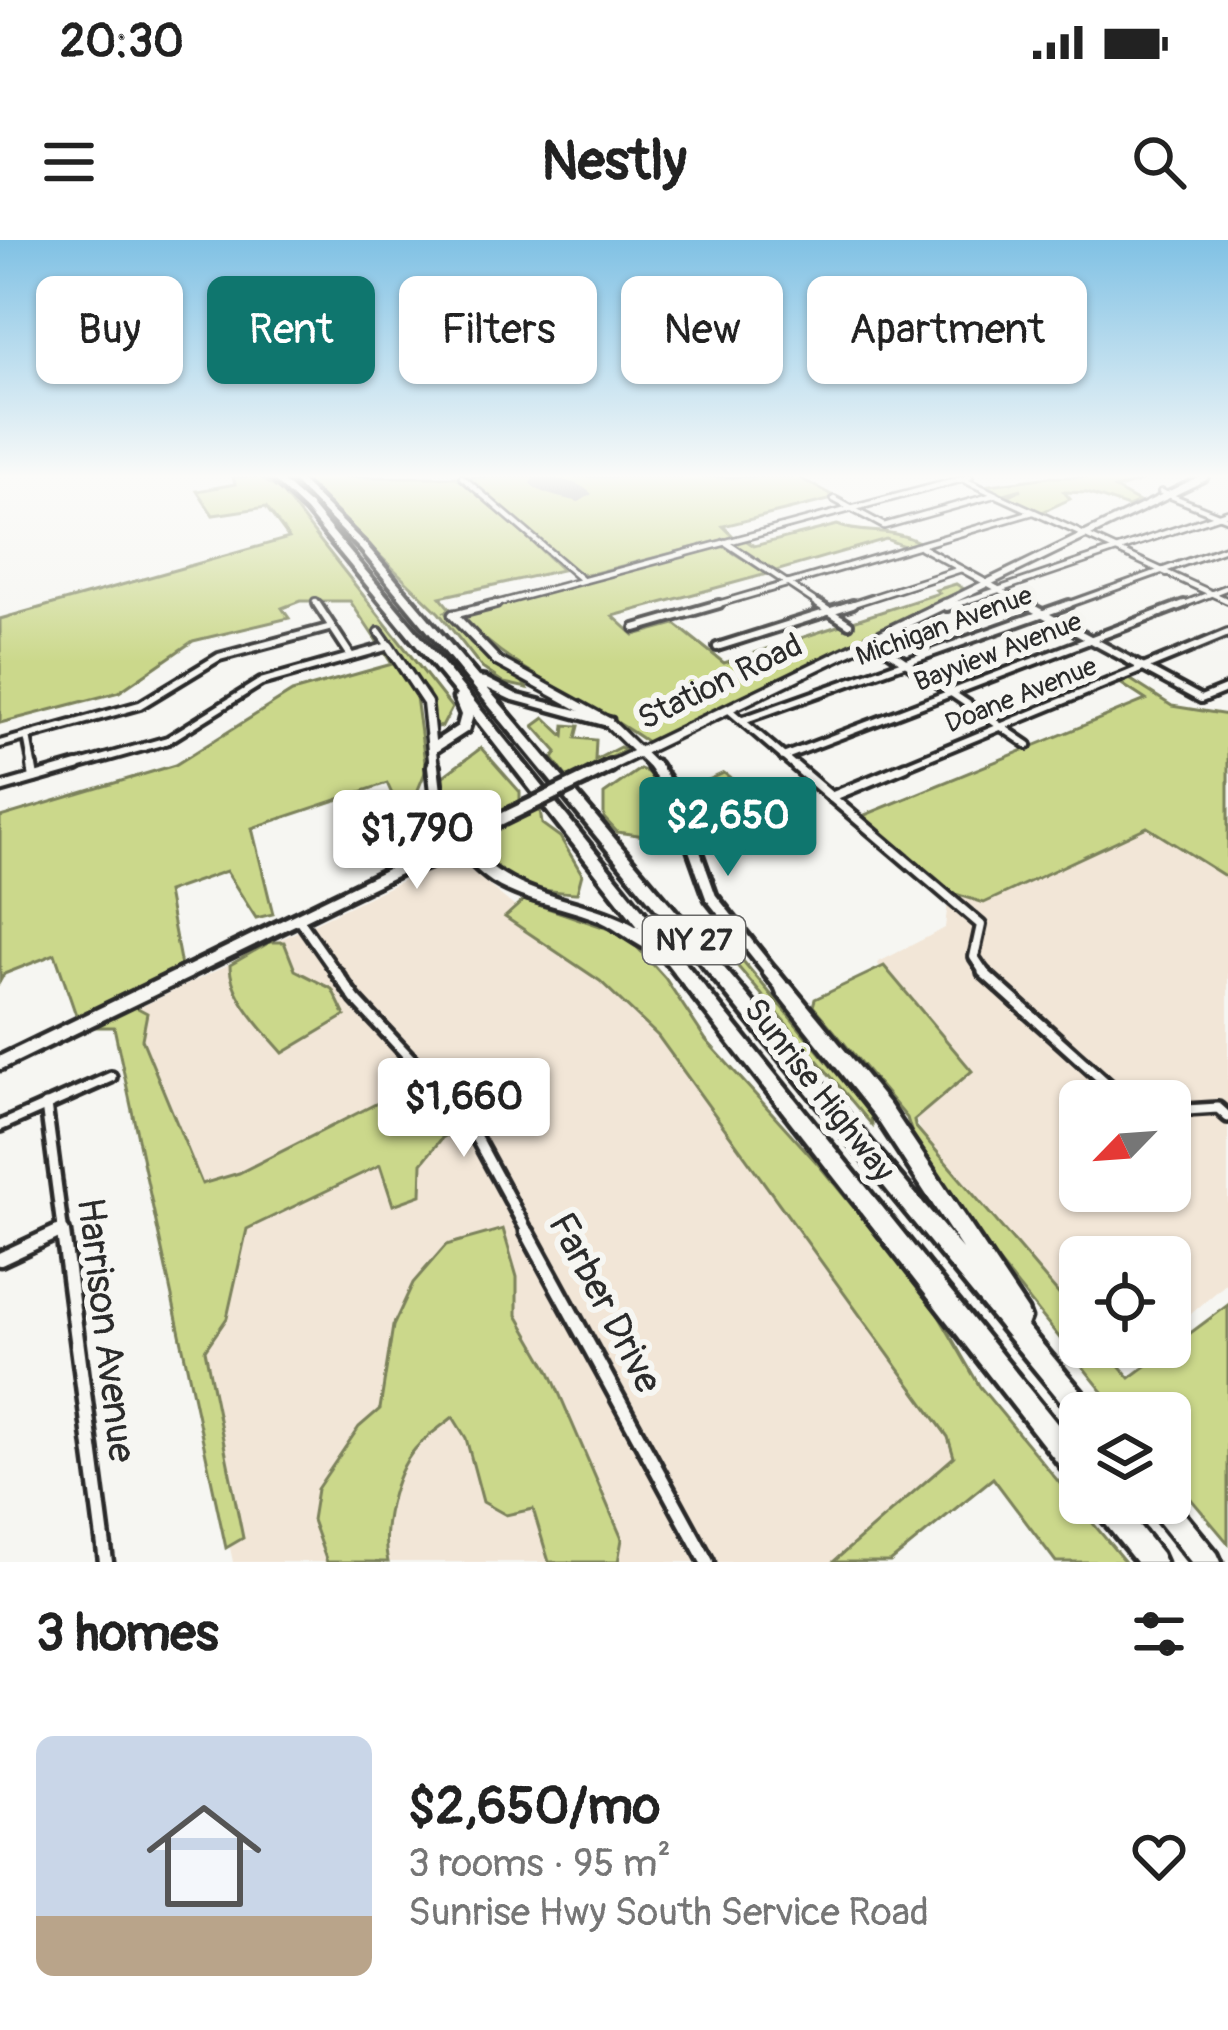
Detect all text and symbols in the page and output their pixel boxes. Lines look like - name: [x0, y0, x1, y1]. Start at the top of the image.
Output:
- text: 20:30: [60, 14, 184, 70]
- text: Nestly: [542, 128, 686, 196]
- icon: menu: [36, 129, 102, 195]
- icon: search: [1126, 129, 1192, 195]
- chip: Buy: [36, 276, 183, 384]
- chip: Rent: [207, 276, 375, 384]
- chip: Filters: [399, 276, 597, 384]
- chip: New: [621, 276, 783, 384]
- chip: Apartment: [807, 276, 1087, 384]
- street label: Michigan Avenue: [851, 579, 1037, 673]
- street label: Bayview Avenue: [910, 605, 1087, 699]
- street label: Station Road: [631, 625, 809, 739]
- street label: Doane Avenue: [940, 649, 1102, 740]
- pin: $2,650: [630, 777, 826, 879]
- pin: $1,790: [319, 790, 515, 892]
- text: $2,650: [666, 791, 790, 840]
- text: $1,790: [360, 804, 474, 853]
- road number: NY 27: [643, 916, 745, 964]
- street label: Sunrise Highway: [735, 990, 903, 1190]
- pin: $1,660: [366, 1058, 562, 1160]
- text: $1,660: [405, 1072, 523, 1121]
- north arrow: [1059, 1080, 1191, 1212]
- map controls: [1059, 1080, 1191, 1524]
- street label: Harrison Avenue: [65, 1195, 147, 1465]
- street label: Farber Drive: [537, 1204, 673, 1402]
- button: locate: [1059, 1236, 1191, 1368]
- button: layers: [1059, 1392, 1191, 1524]
- icon: filters: [1126, 1601, 1192, 1667]
- text: 3 homes: [36, 1602, 219, 1666]
- text: $2,650/mo: [408, 1775, 660, 1839]
- icon: home: [132, 1784, 276, 1928]
- icon: heart: [1126, 1823, 1192, 1889]
- text: 3 rooms · 95 m²: [408, 1839, 671, 1888]
- text: Sunrise Hwy South Service Road: [408, 1888, 929, 1937]

